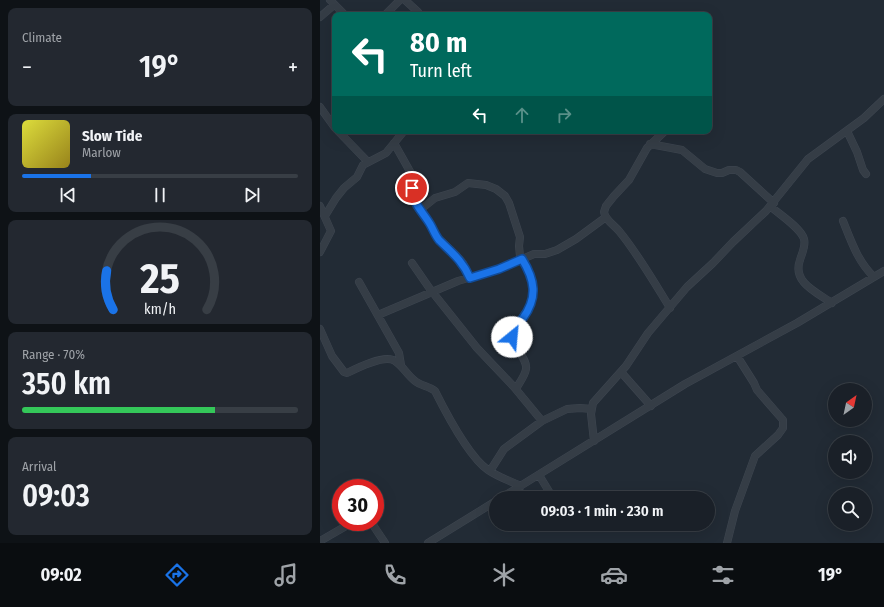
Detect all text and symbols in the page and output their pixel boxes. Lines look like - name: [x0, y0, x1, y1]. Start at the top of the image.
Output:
- text: 80 m: [410, 26, 467, 59]
- icon: left: [344, 28, 396, 80]
- text: Climate: [22, 30, 62, 45]
- text: 19°: [139, 49, 181, 85]
- text: −: [22, 54, 32, 81]
- text: +: [288, 54, 298, 81]
- text: Turn left: [410, 60, 472, 82]
- icon: left: [469, 104, 491, 126]
- icon: ahead: [511, 104, 533, 126]
- icon: right: [553, 104, 575, 126]
- text: Slow Tide: [82, 127, 142, 145]
- text: Marlow: [82, 145, 121, 160]
- pin: [395, 171, 429, 205]
- icon: arrive: [401, 177, 423, 199]
- icon: previous: [57, 184, 79, 206]
- icon: pause: [149, 184, 171, 206]
- icon: next: [241, 184, 263, 206]
- text: 25: [139, 253, 180, 303]
- text: km/h: [144, 300, 176, 317]
- position arrow: [491, 316, 533, 358]
- text: Range · 70%: [22, 347, 85, 362]
- text: 350 km: [22, 366, 111, 402]
- north arrow: [828, 383, 872, 427]
- map controls: [828, 383, 872, 531]
- button: sound: [828, 435, 872, 479]
- text: Arrival: [22, 459, 56, 474]
- text: 09:03: [22, 478, 90, 514]
- speed limit sign: 30: [332, 479, 384, 531]
- button: search: [828, 487, 872, 531]
- text: 09:03 · 1 min · 230 m: [540, 502, 664, 520]
- icon: directions: [163, 561, 191, 589]
- icon: music: [272, 561, 300, 589]
- icon: phone: [381, 561, 409, 589]
- icon: climate: [490, 561, 518, 589]
- icon: car: [600, 561, 628, 589]
- icon: filters: [709, 561, 737, 589]
- text: 09:02: [41, 564, 82, 586]
- text: 19°: [818, 564, 843, 586]

